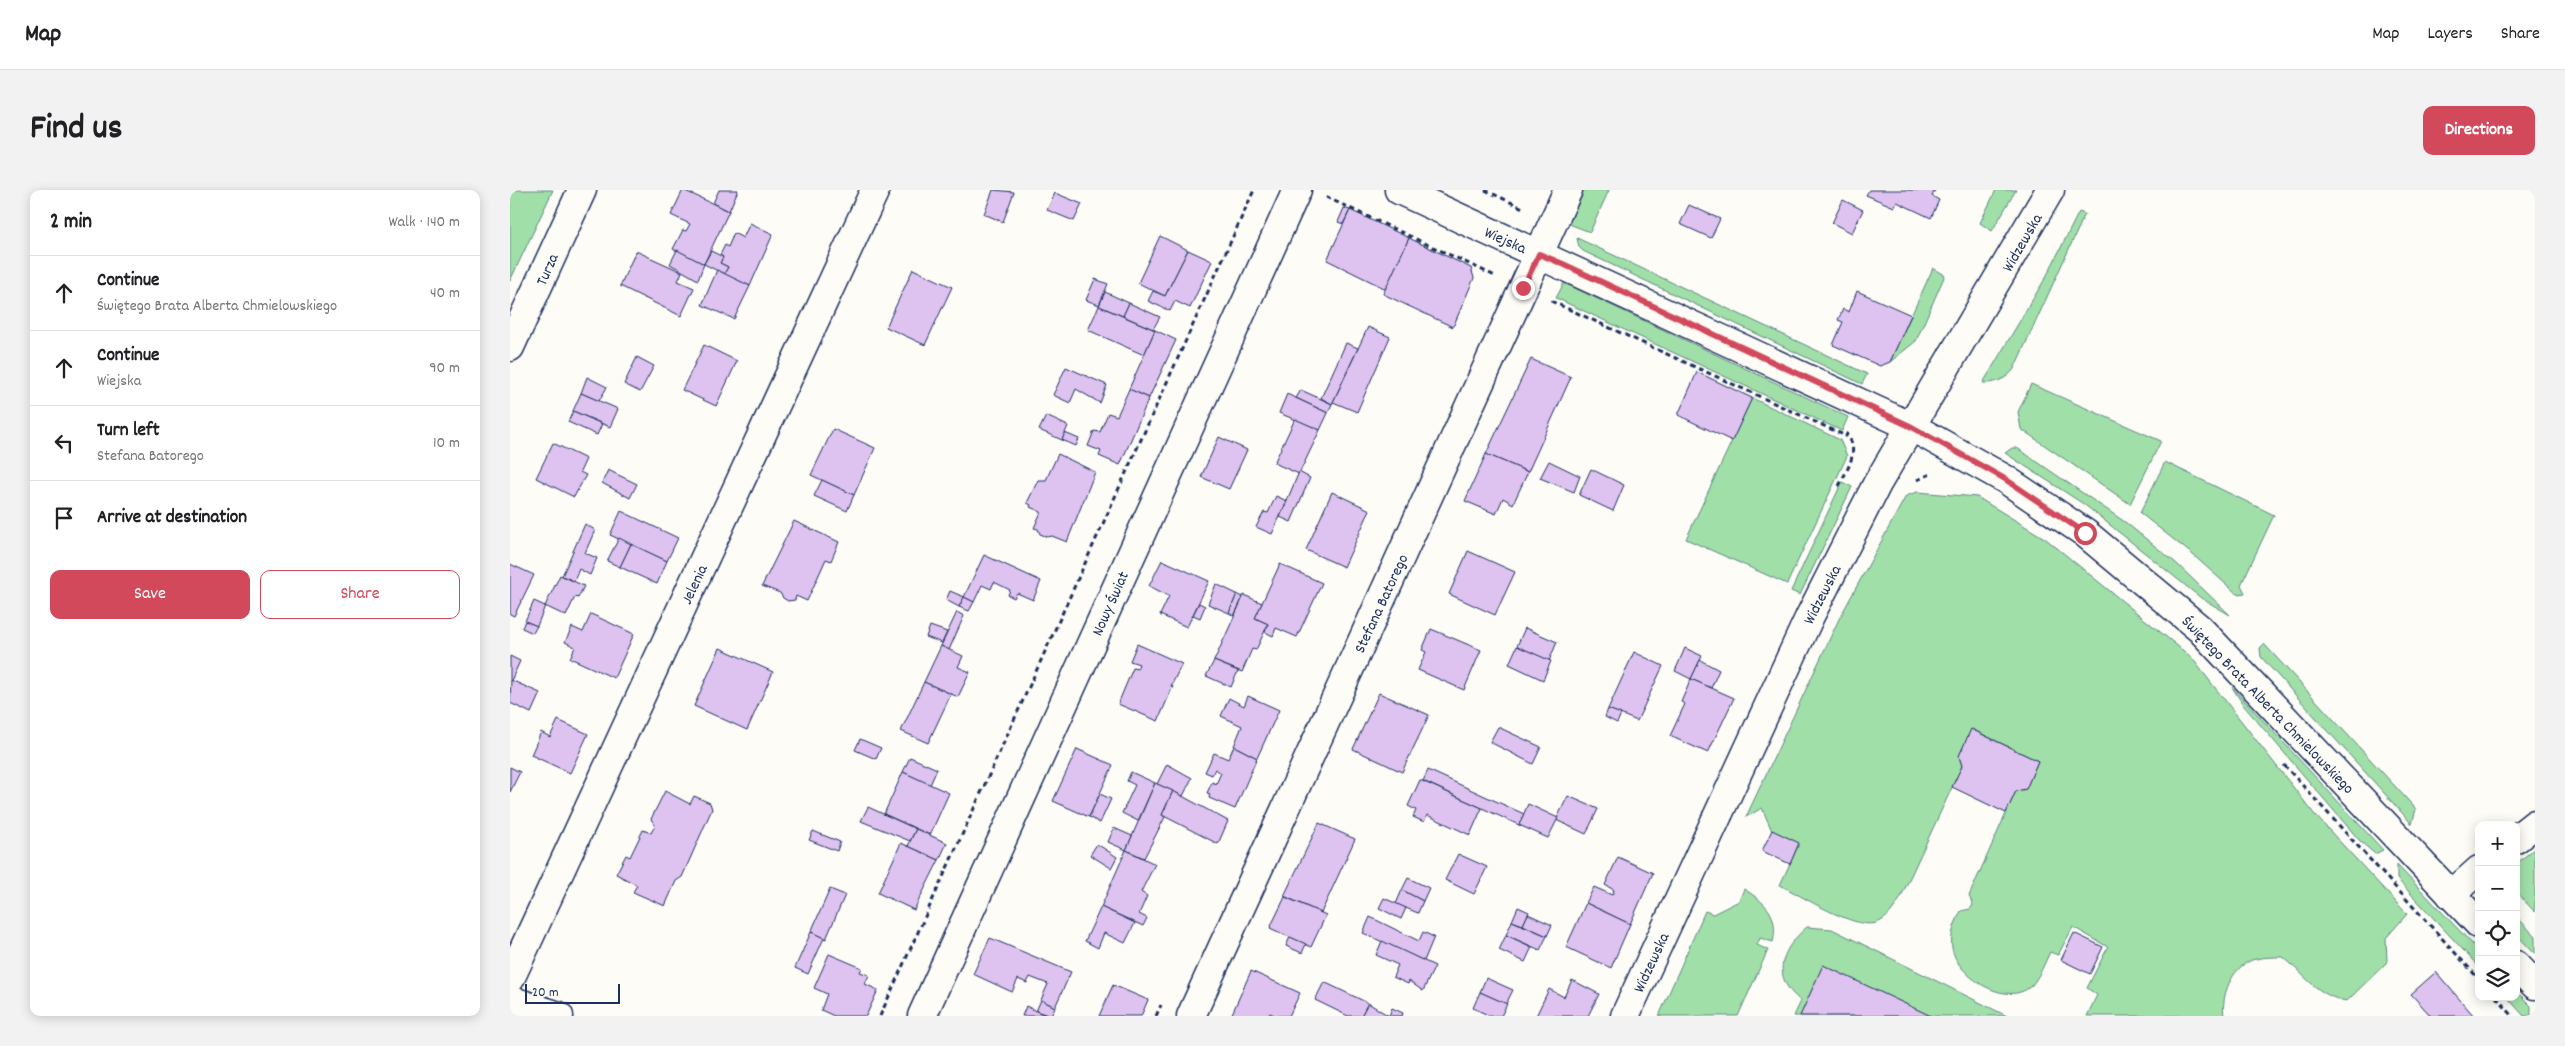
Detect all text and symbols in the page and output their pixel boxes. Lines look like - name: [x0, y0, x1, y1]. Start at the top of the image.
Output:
- text: Map: [25, 18, 61, 52]
- text: Map: [2372, 22, 2399, 47]
- text: Layers: [2427, 22, 2473, 47]
- text: Share: [2501, 22, 2540, 47]
- text: Find us: [30, 105, 122, 155]
- button: Directions: [2423, 106, 2535, 155]
- text: 2 min: [50, 208, 92, 238]
- street label: Widzewska: [1997, 209, 2049, 277]
- text: Walk · 140 m: [388, 211, 460, 234]
- street label: Wiejska: [1480, 222, 1530, 261]
- street label: Turza: [531, 250, 566, 290]
- text: Continue: [97, 268, 159, 295]
- route end: [1512, 277, 1535, 300]
- icon: ahead: [50, 279, 78, 307]
- text: 40 m: [430, 282, 460, 305]
- text: Świętego Brata Alberta Chmielowskiego: [97, 295, 337, 318]
- text: Continue: [97, 343, 159, 370]
- icon: ahead: [50, 354, 78, 382]
- text: 90 m: [429, 357, 460, 380]
- text: Wiejska: [97, 370, 141, 393]
- text: Turn left: [97, 418, 160, 445]
- icon: left: [50, 429, 78, 457]
- text: 10 m: [433, 432, 460, 455]
- text: Stefana Batorego: [97, 445, 204, 468]
- icon: arrive: [50, 504, 78, 532]
- text: Arrive at destination: [97, 505, 247, 532]
- route start: [2074, 522, 2097, 545]
- street label: Stefana Batorego: [1349, 551, 1415, 657]
- street label: Jelenia: [676, 561, 715, 609]
- street label: Widzewska: [1798, 561, 1848, 629]
- street label: Nowy Świat: [1087, 568, 1136, 640]
- button: Save: [50, 570, 250, 619]
- button: Share: [260, 570, 460, 619]
- street label: Świętego Brata Alberta Chmielowskiego: [2176, 611, 2359, 800]
- map controls: [2475, 821, 2520, 1001]
- button: +: [2475, 821, 2520, 866]
- button: −: [2475, 866, 2520, 911]
- button: locate: [2475, 911, 2520, 956]
- street label: Widzewska: [1628, 929, 1676, 997]
- button: layers: [2475, 956, 2520, 1001]
- scale bar: [525, 981, 620, 1004]
- text: 20 m: [532, 983, 559, 1003]

